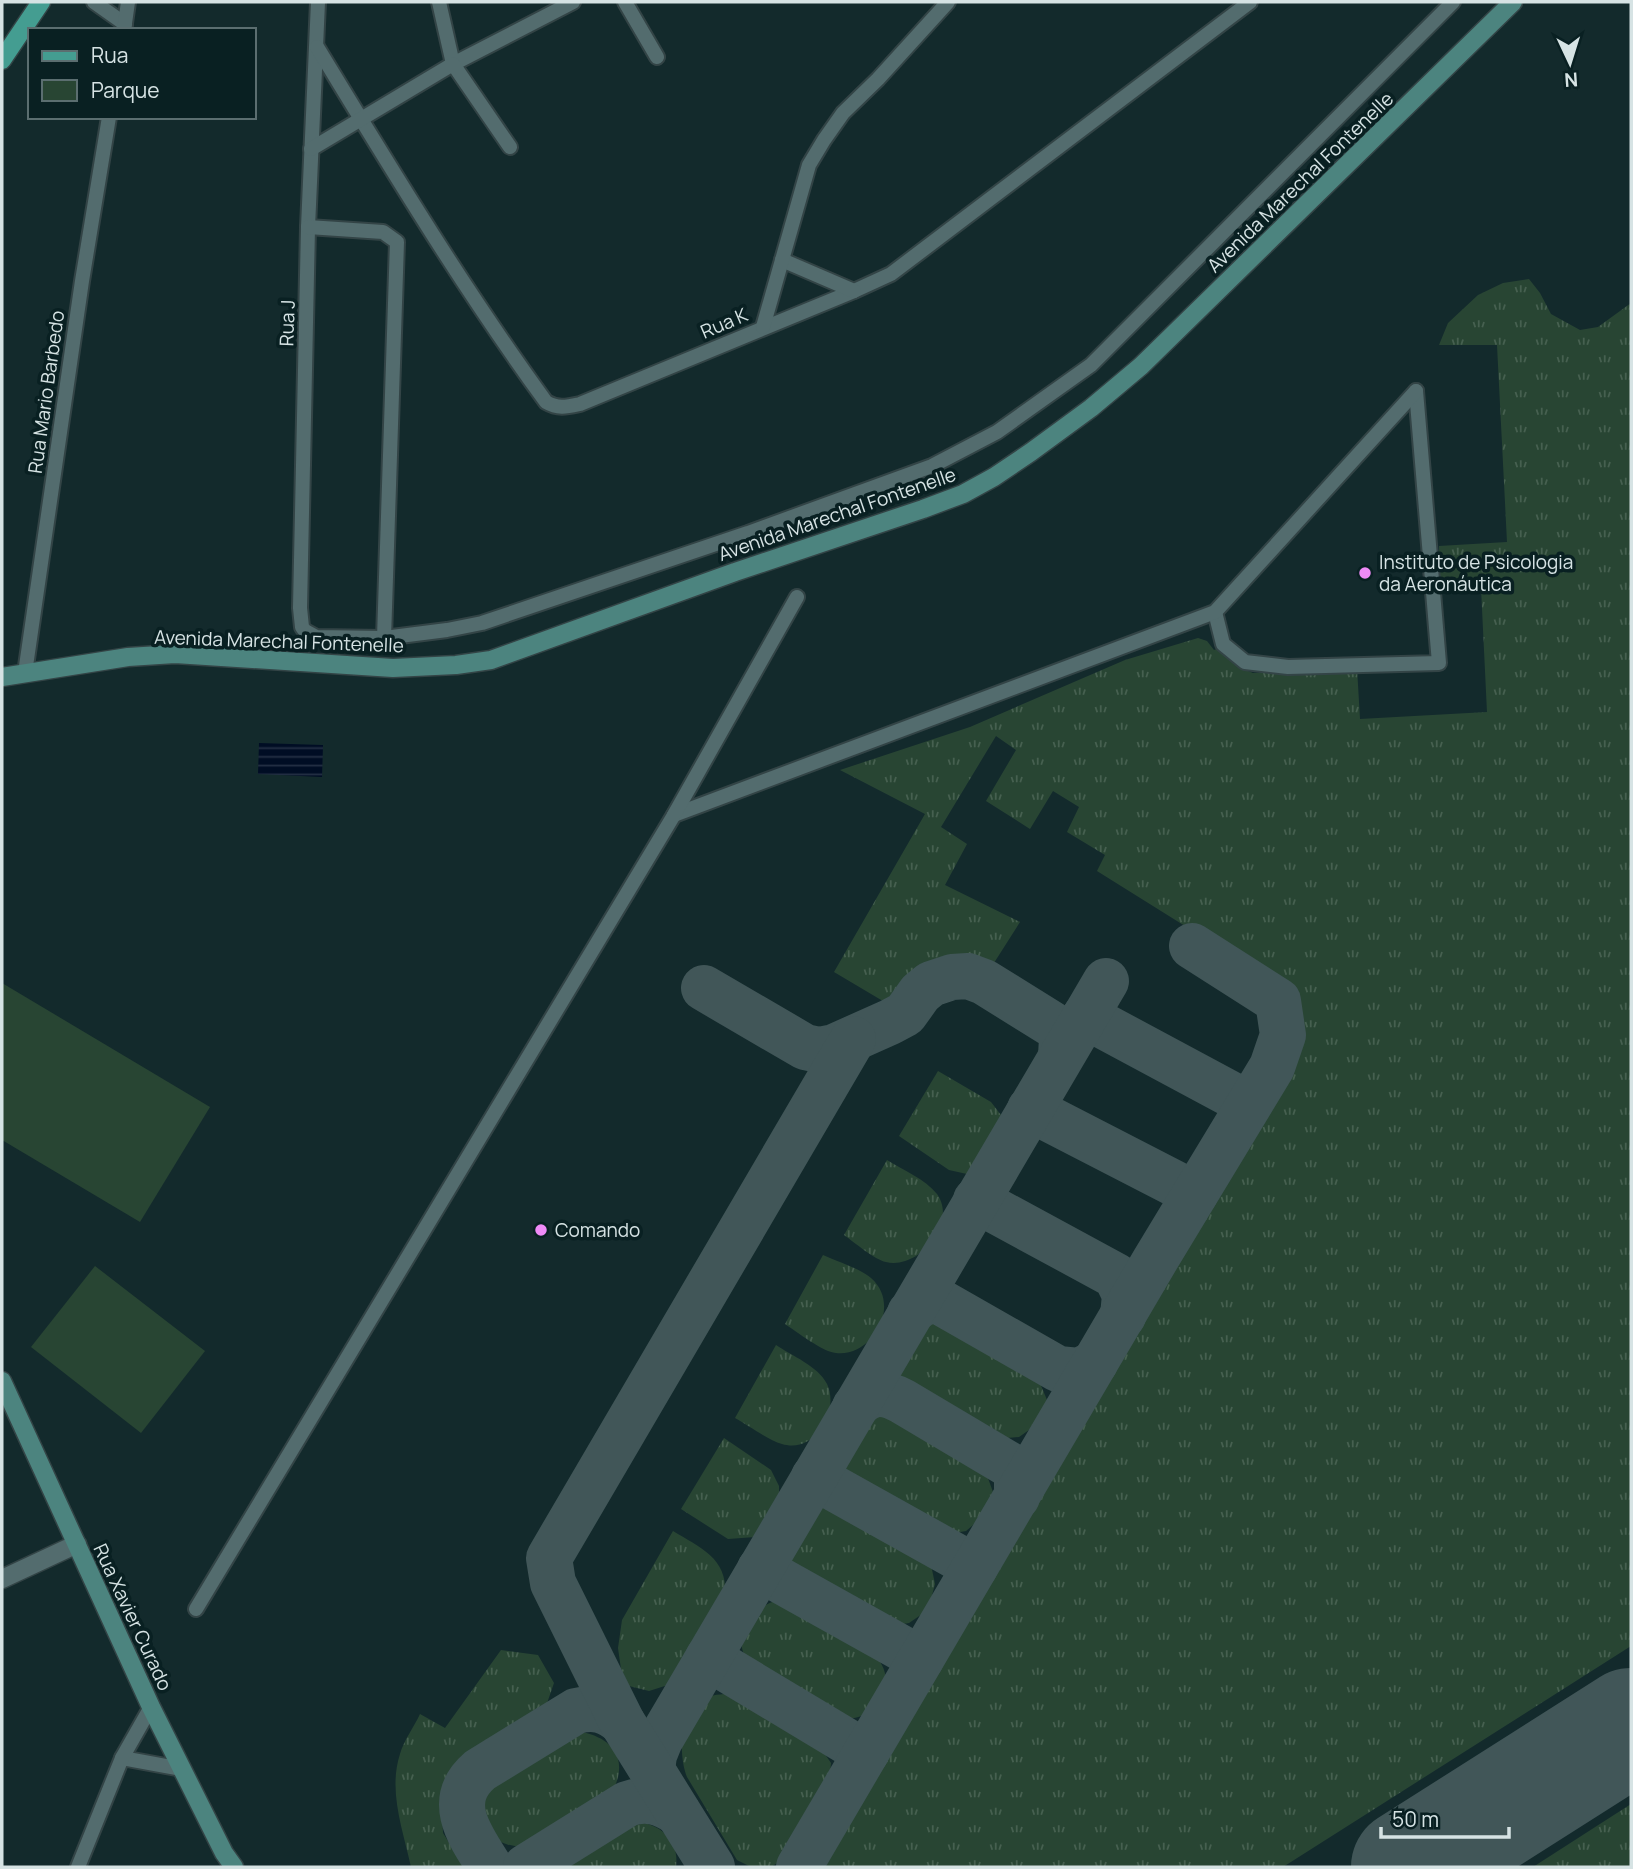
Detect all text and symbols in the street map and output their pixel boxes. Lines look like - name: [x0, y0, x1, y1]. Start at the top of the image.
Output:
- legend: [28, 28, 256, 119]
- north arrow: [1535, 28, 1605, 98]
- text: Rua: [91, 41, 128, 69]
- text: N: [1563, 67, 1579, 93]
- text: Parque: [91, 76, 160, 104]
- street label: Avenida Marechal Fontenelle: [1201, 86, 1399, 278]
- street label: Rua J: [273, 299, 301, 347]
- street label: Rua K: [696, 301, 752, 345]
- street label: Rua Mario Barbedo: [22, 309, 70, 475]
- street label: Avenida Marechal Fontenelle: [715, 461, 959, 567]
- place label: Instituto de Psicologia da Aeronáutica: [1379, 549, 1573, 597]
- marker: Instituto de Psicologia da Aeronáutica: [1357, 565, 1373, 581]
- street label: Avenida Marechal Fontenelle: [154, 624, 404, 658]
- place label: Comando: [555, 1217, 640, 1243]
- marker: Comando: [533, 1222, 549, 1238]
- street label: Rua Xavier Curado: [88, 1539, 178, 1695]
- scale bar: [1381, 1796, 1509, 1840]
- text: 50 m: [1392, 1805, 1439, 1833]

